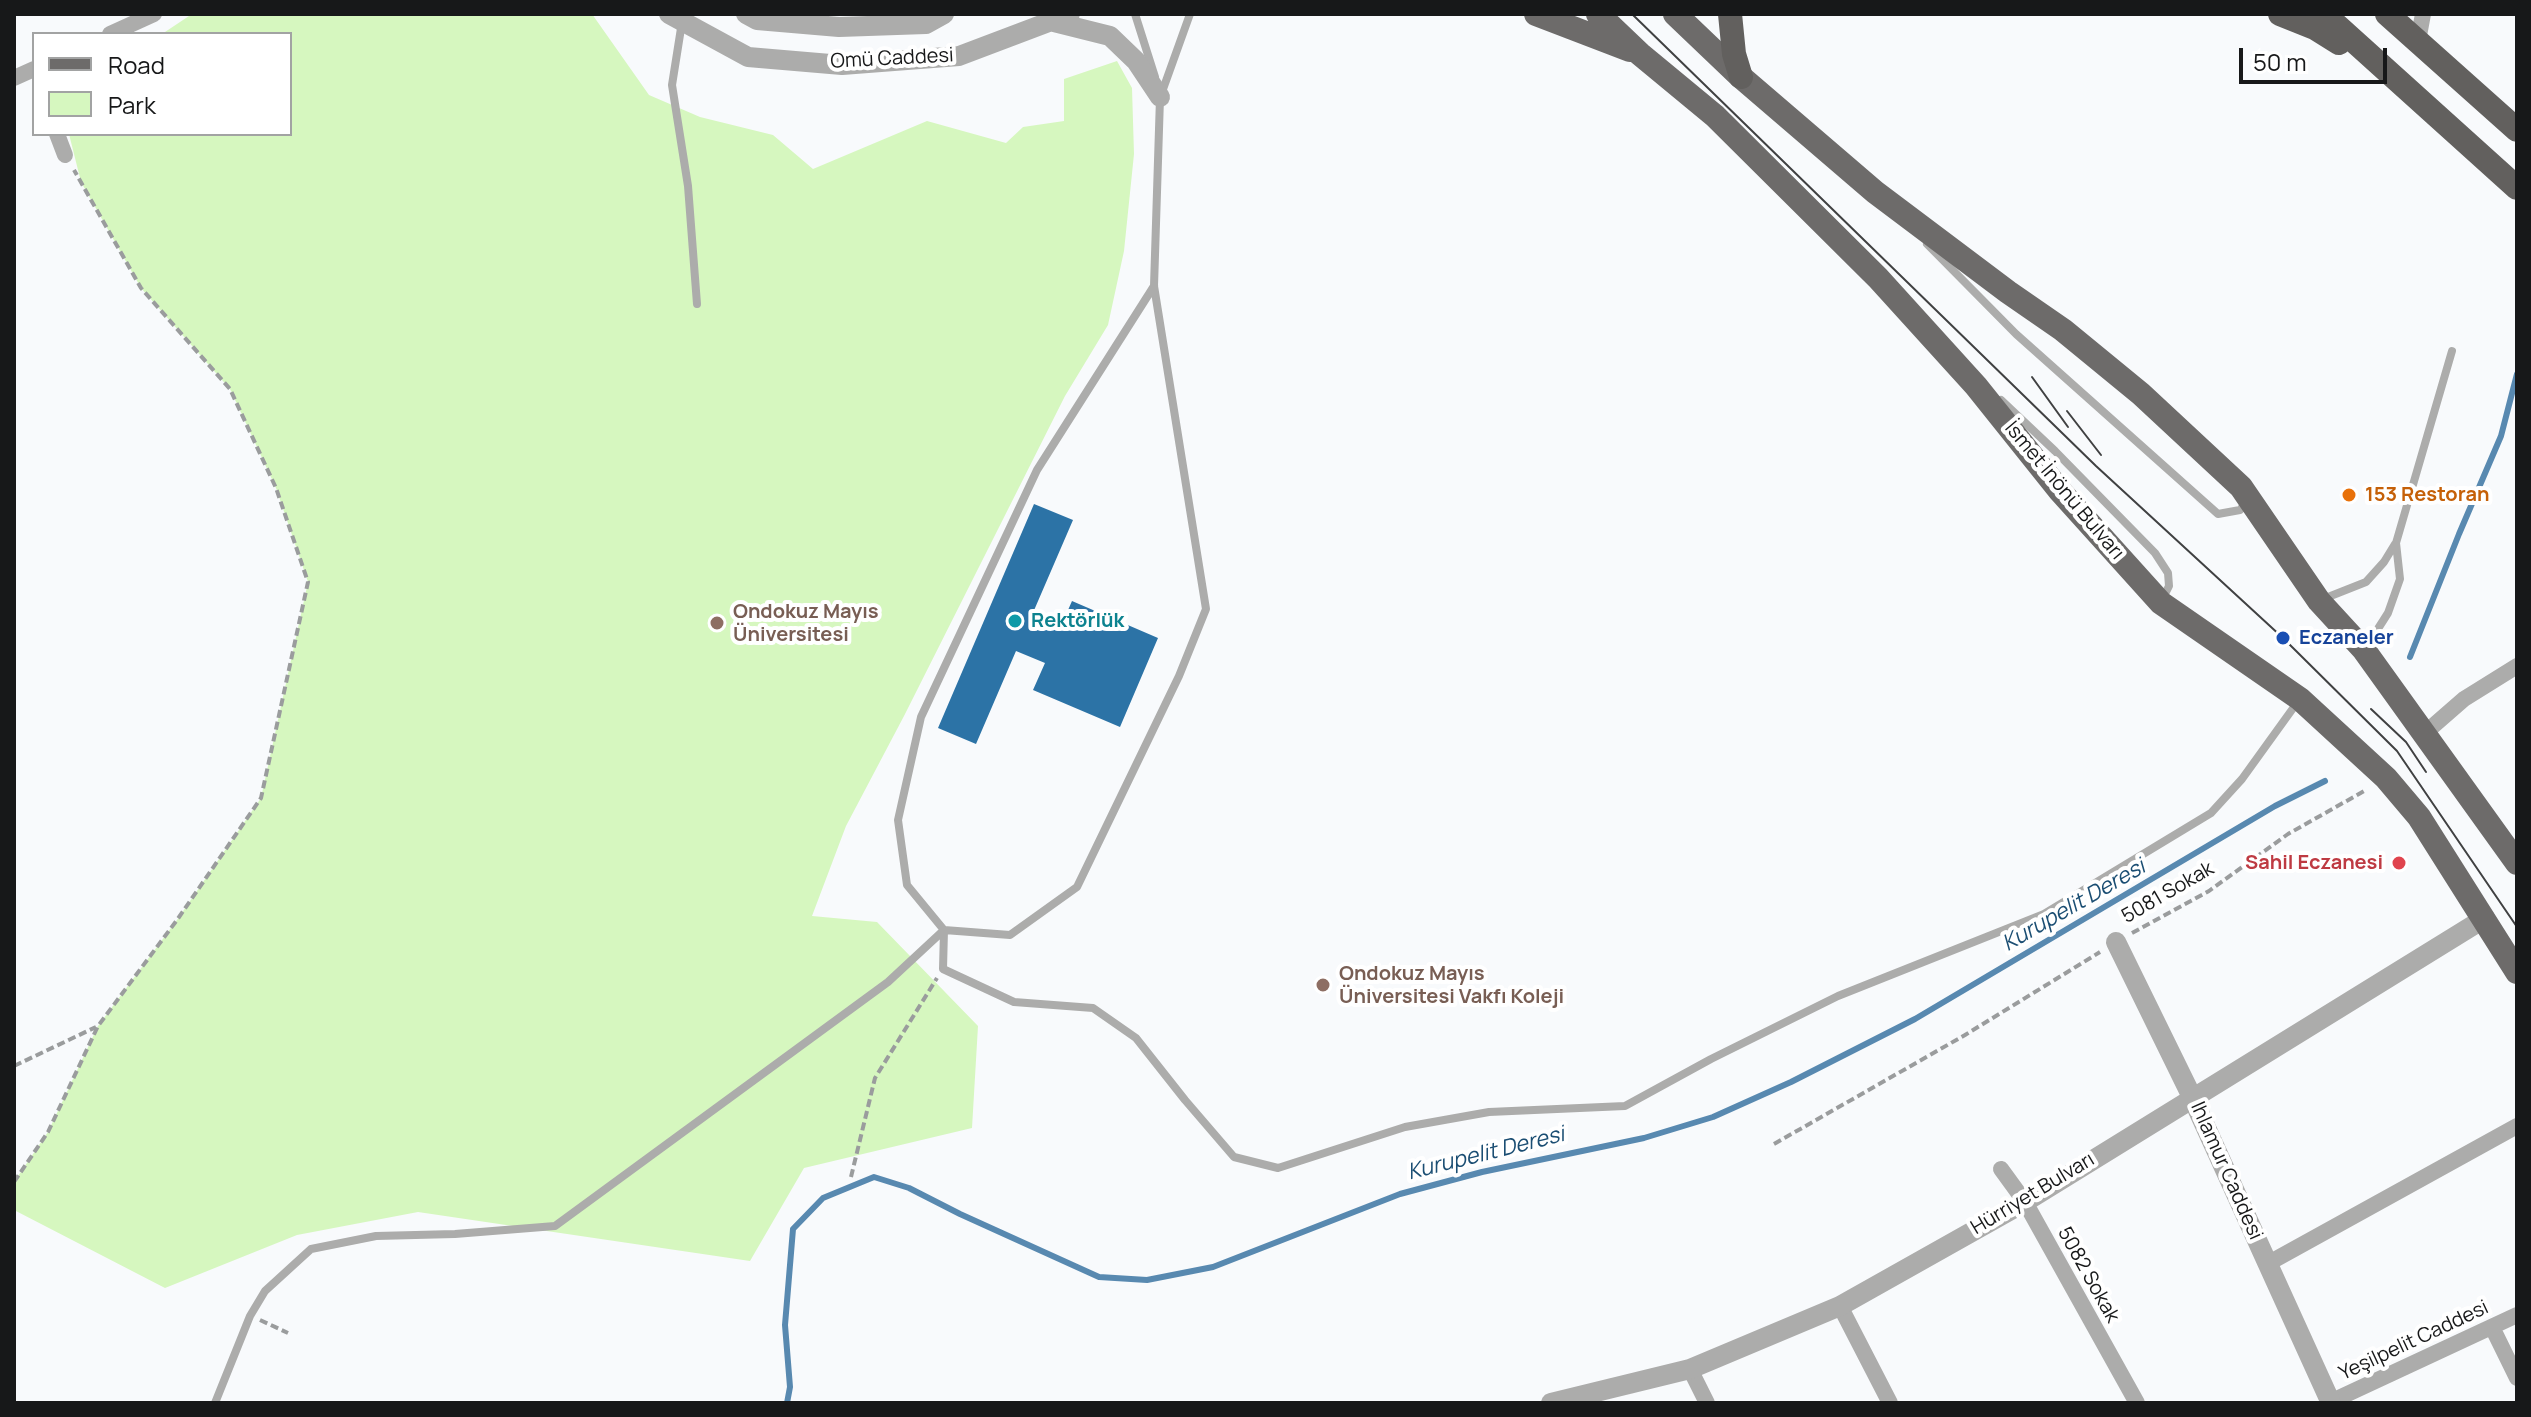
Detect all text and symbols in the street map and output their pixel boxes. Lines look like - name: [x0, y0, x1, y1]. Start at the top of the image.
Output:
- legend: [32, 32, 292, 136]
- scale bar: [2243, 32, 2391, 82]
- street label: Omü Caddesi: [830, 44, 954, 74]
- text: 50 m: [2253, 45, 2307, 78]
- text: Road: [108, 48, 165, 81]
- text: Park: [108, 88, 156, 121]
- street label: İsmet İnönü Bulvarı: [1999, 417, 2129, 565]
- place label: 153 Restoran: [2365, 483, 2489, 507]
- marker: 153 Restoran: [2340, 486, 2358, 504]
- place label: Ondokuz Mayıs Üniversitesi: [733, 600, 879, 647]
- place label: Rektörlük: [1031, 609, 1124, 633]
- marker: Rektörlük: [1006, 612, 1024, 630]
- marker: Ondokuz Mayıs Üniversitesi: [708, 614, 726, 632]
- place label: Eczaneler: [2299, 626, 2394, 650]
- marker: Eczaneler: [2274, 629, 2292, 647]
- place label: Sahil Eczanesi: [2245, 851, 2383, 875]
- water label: Kurupelit Deresi: [1998, 854, 2150, 958]
- marker: Sahil Eczanesi: [2390, 854, 2408, 872]
- street label: 5081 Sokak: [2118, 857, 2218, 929]
- place label: Ondokuz Mayıs Üniversitesi Vakfı Koleji: [1339, 962, 1564, 1009]
- marker: Ondokuz Mayıs Üniversitesi Vakfı Koleji: [1314, 976, 1332, 994]
- street label: Ihlamur Caddesi: [2185, 1098, 2267, 1244]
- water label: Kurupelit Deresi: [1405, 1122, 1567, 1186]
- street label: Hürriyet Bulvarı: [1967, 1148, 2099, 1240]
- street label: 5082 Sokak: [2052, 1223, 2124, 1327]
- street label: Yeşilpelit Caddesi: [2336, 1296, 2492, 1386]

